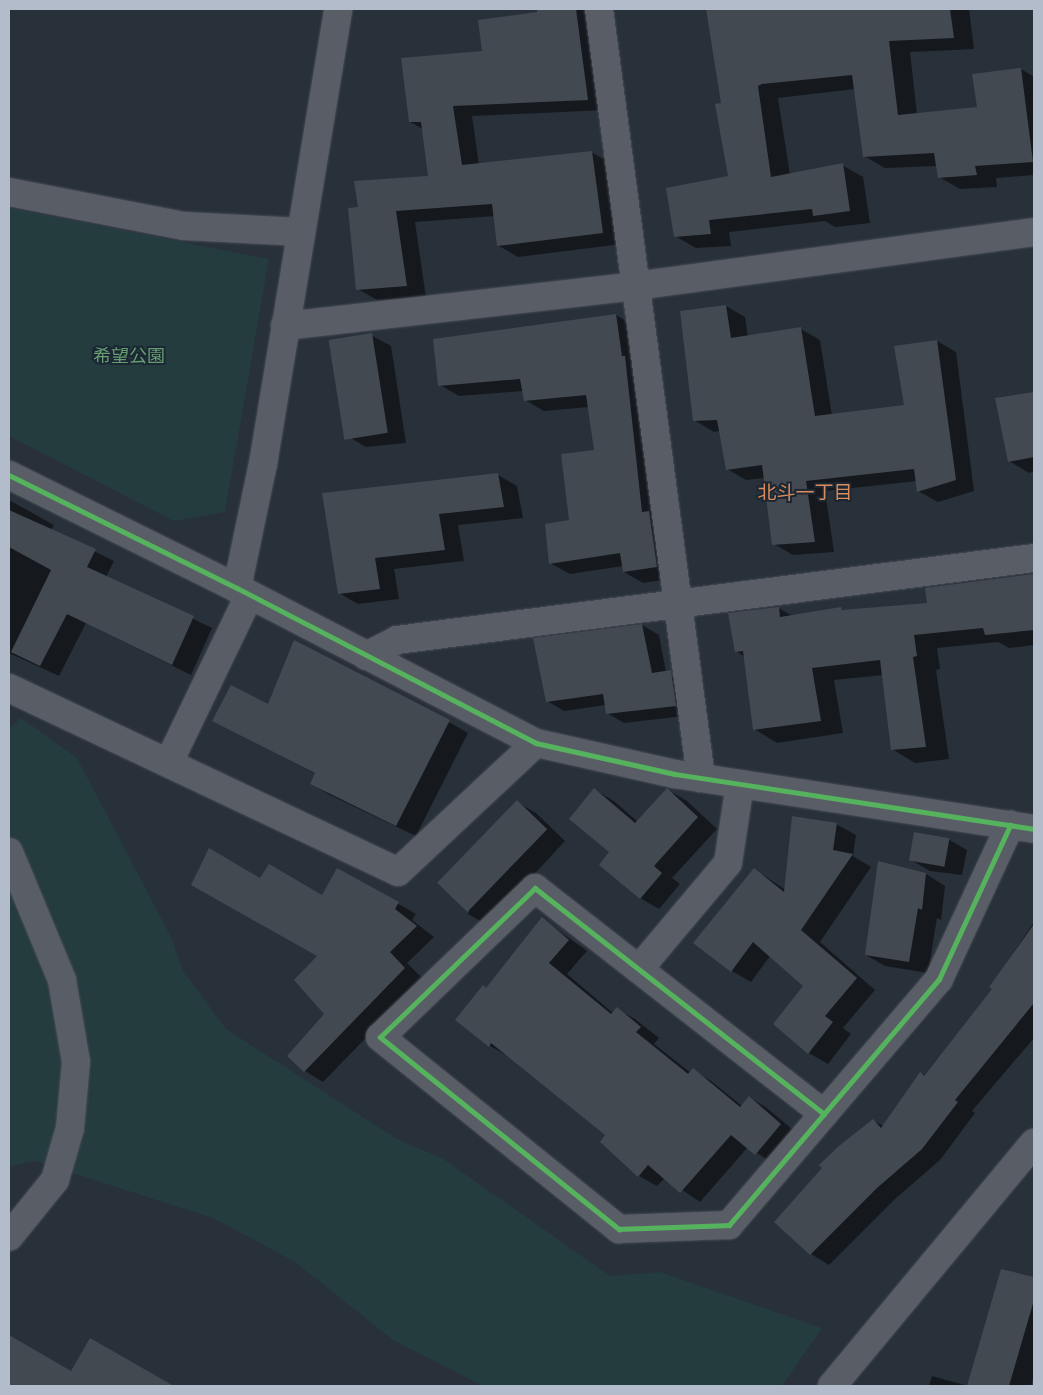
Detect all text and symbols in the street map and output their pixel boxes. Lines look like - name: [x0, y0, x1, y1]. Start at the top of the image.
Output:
- park label: 希望公園: [93, 344, 165, 366]
- district label: 北斗一丁目: [758, 481, 852, 503]

